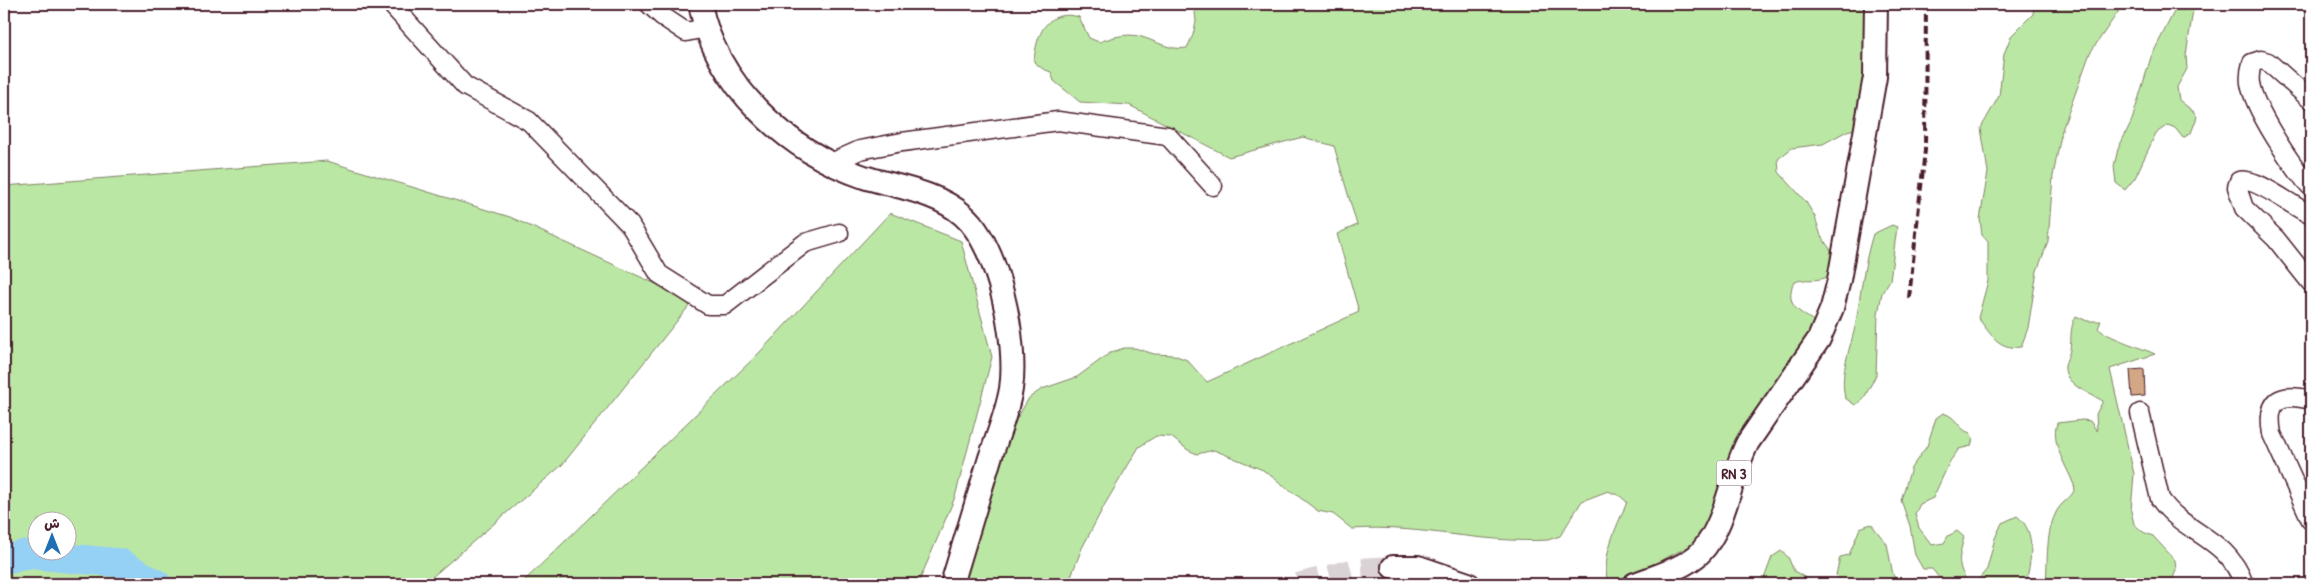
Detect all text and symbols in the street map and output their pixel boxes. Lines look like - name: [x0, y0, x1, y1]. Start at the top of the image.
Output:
- road number: RN 3: [1716, 460, 1752, 486]
- north arrow: [28, 510, 78, 560]
- text: ش: [44, 513, 60, 532]

